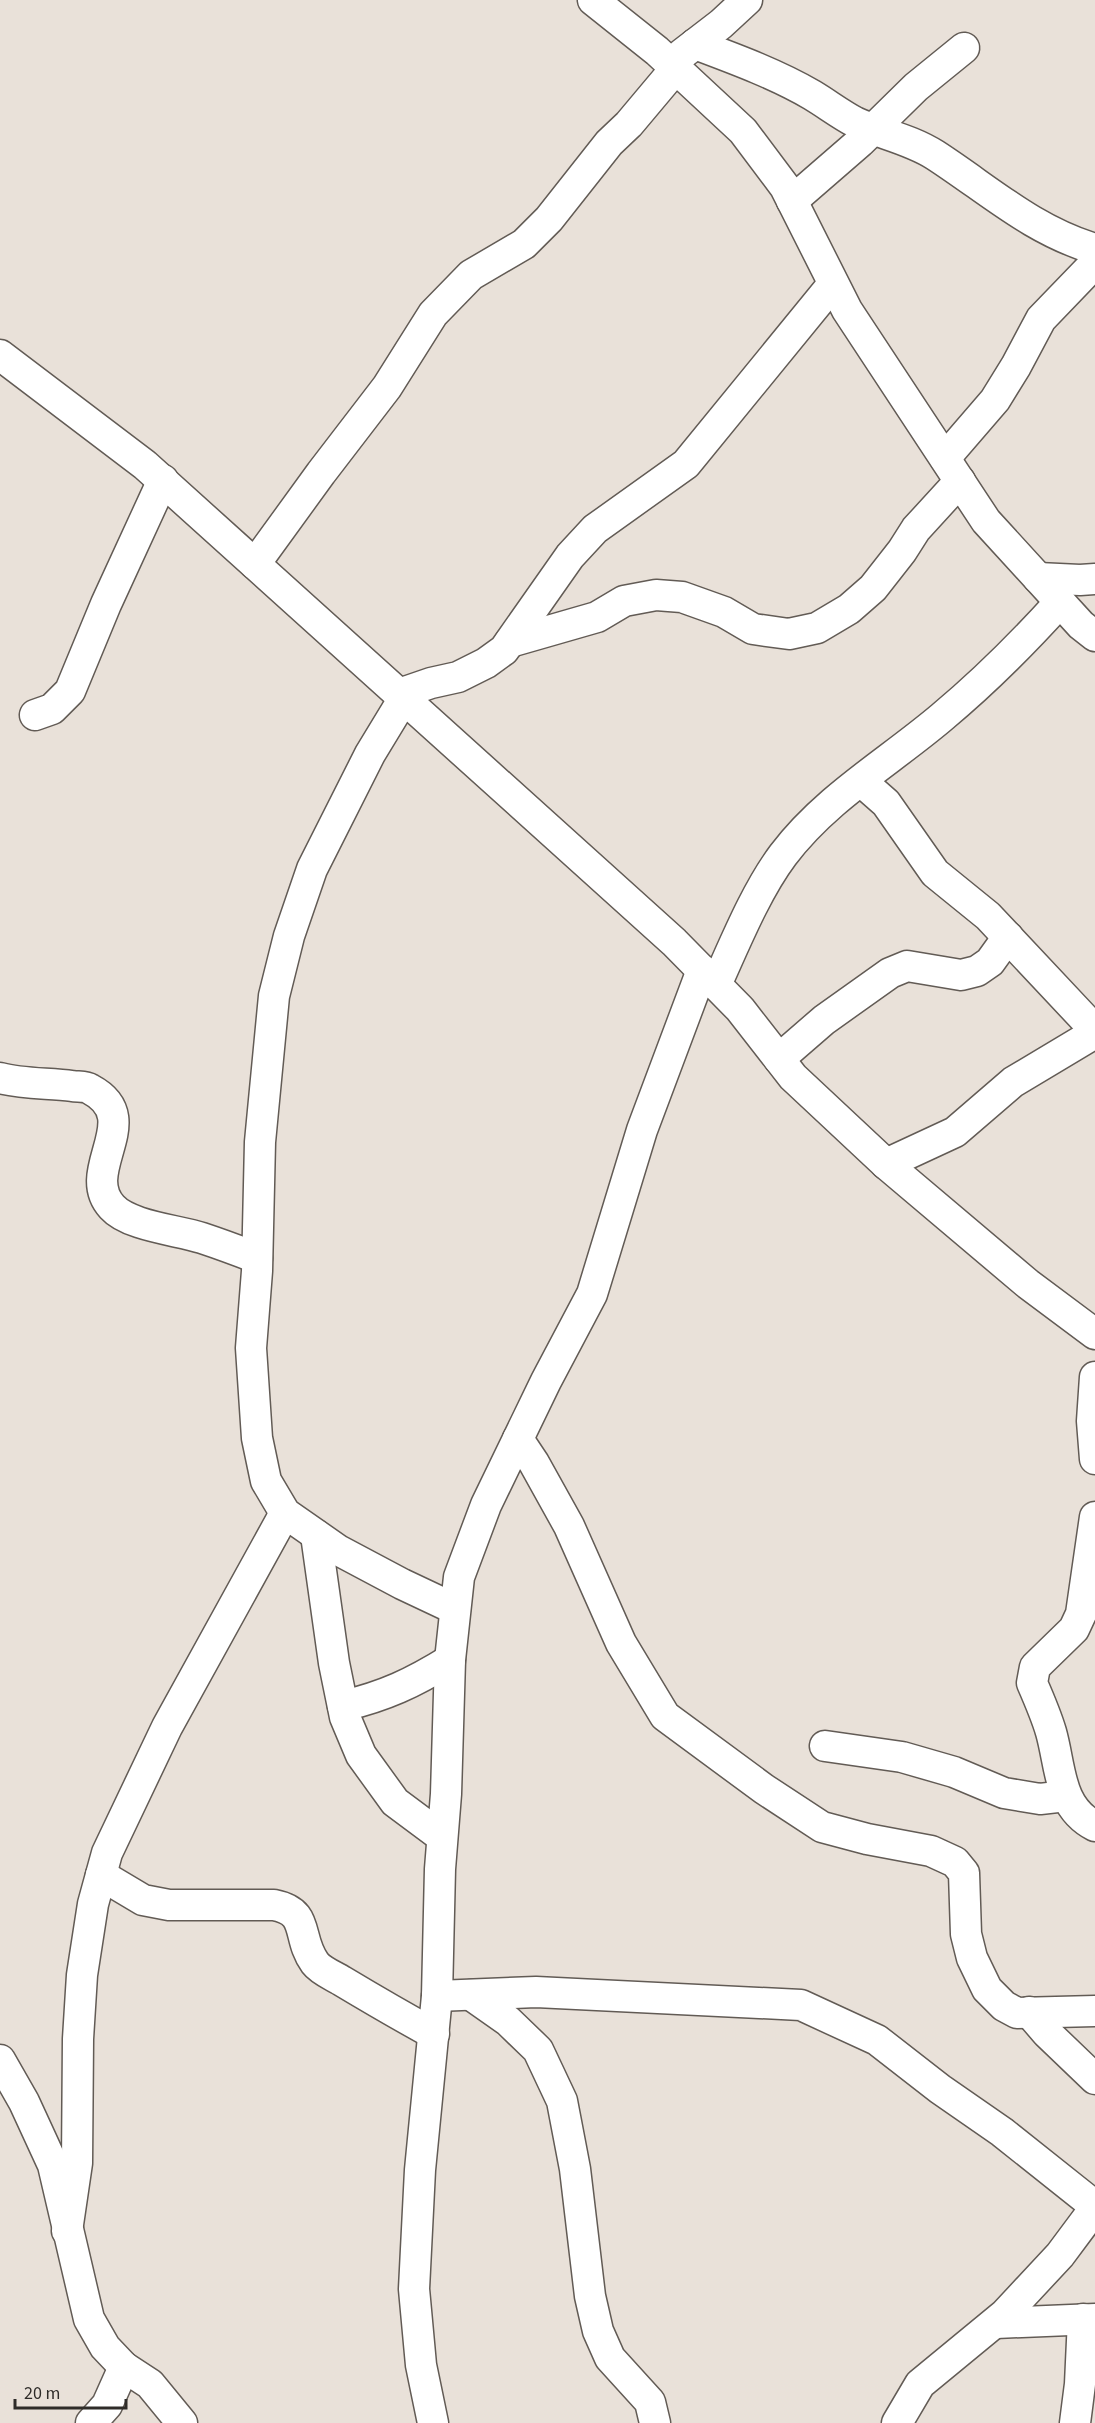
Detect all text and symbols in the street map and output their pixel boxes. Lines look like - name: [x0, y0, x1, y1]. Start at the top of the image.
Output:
- scale bar: [15, 2372, 126, 2410]
- text: 20 m: [24, 2381, 60, 2406]

